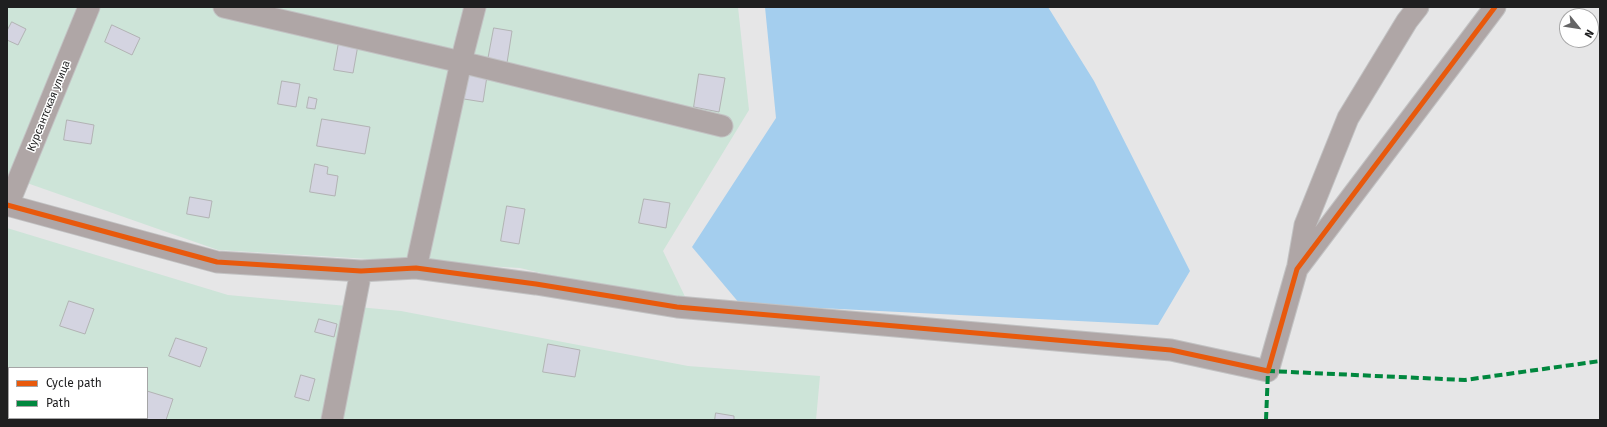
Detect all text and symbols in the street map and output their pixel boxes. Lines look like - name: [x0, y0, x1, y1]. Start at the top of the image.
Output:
- north arrow: [1559, 8, 1599, 48]
- text: N: [1582, 27, 1596, 40]
- street label: Курсантская улица: [25, 59, 73, 153]
- legend: [8, 367, 148, 419]
- text: Cycle path: [46, 376, 102, 390]
- text: Path: [46, 396, 70, 410]

